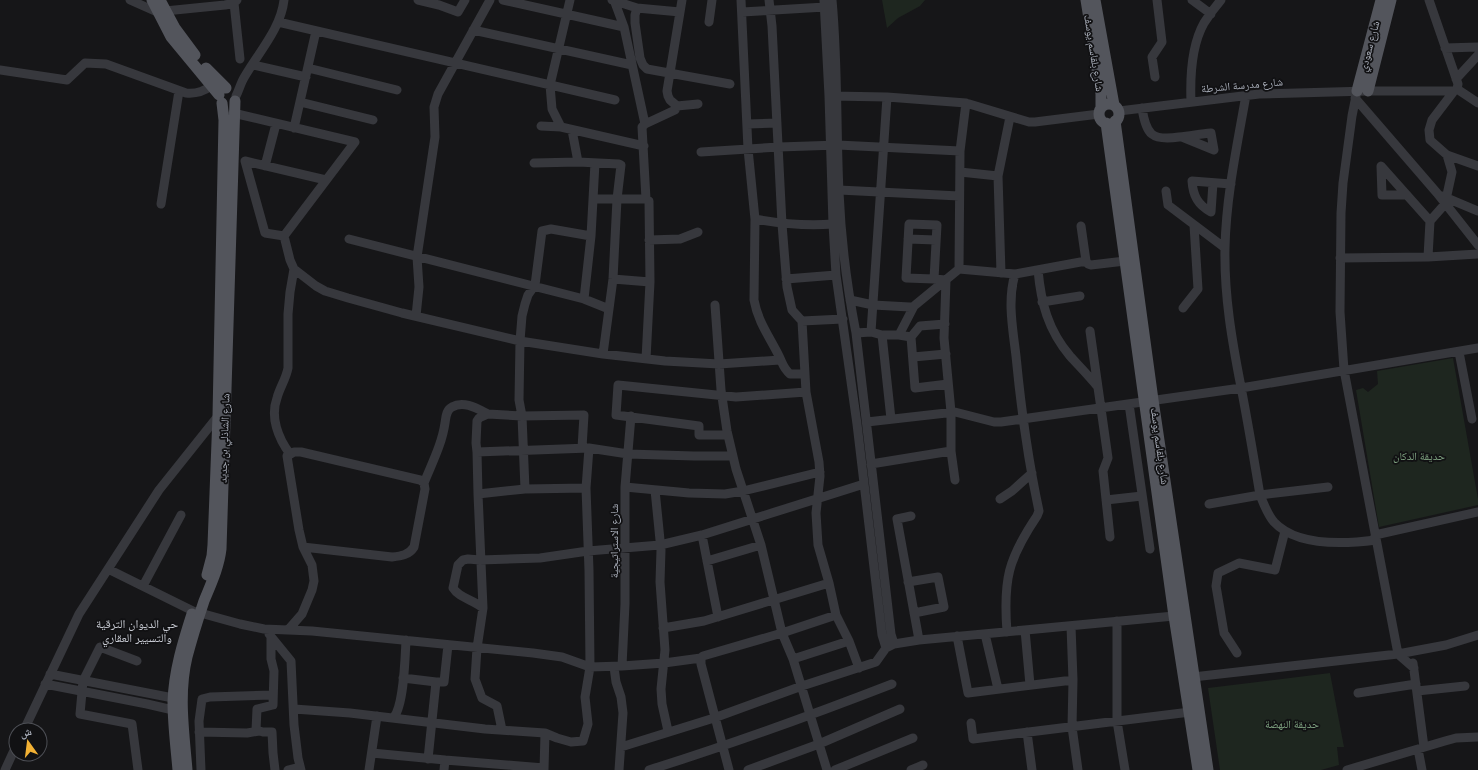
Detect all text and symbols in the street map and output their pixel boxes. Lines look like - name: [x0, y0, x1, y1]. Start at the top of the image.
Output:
- street label: شارع بلقاسم يوسف: [1080, 14, 1107, 93]
- street label: شارع سعودي: [1356, 19, 1384, 73]
- street label: شارع مدرسة الشرطة: [1200, 74, 1284, 97]
- street label: شارع الشاذلي بن جديد: [215, 393, 234, 483]
- street label: شارع بلقاسم يوسف: [1147, 407, 1172, 486]
- park label: حديقة الدكان: [1393, 449, 1445, 464]
- street label: شارع الاستراتيجية: [607, 504, 622, 578]
- district label: حي الديوان الترقية والتسيير العقاري: [96, 616, 178, 648]
- park label: حديقة النهضة: [1265, 717, 1319, 732]
- north arrow: [8, 722, 48, 762]
- text: ش: [18, 724, 33, 741]

